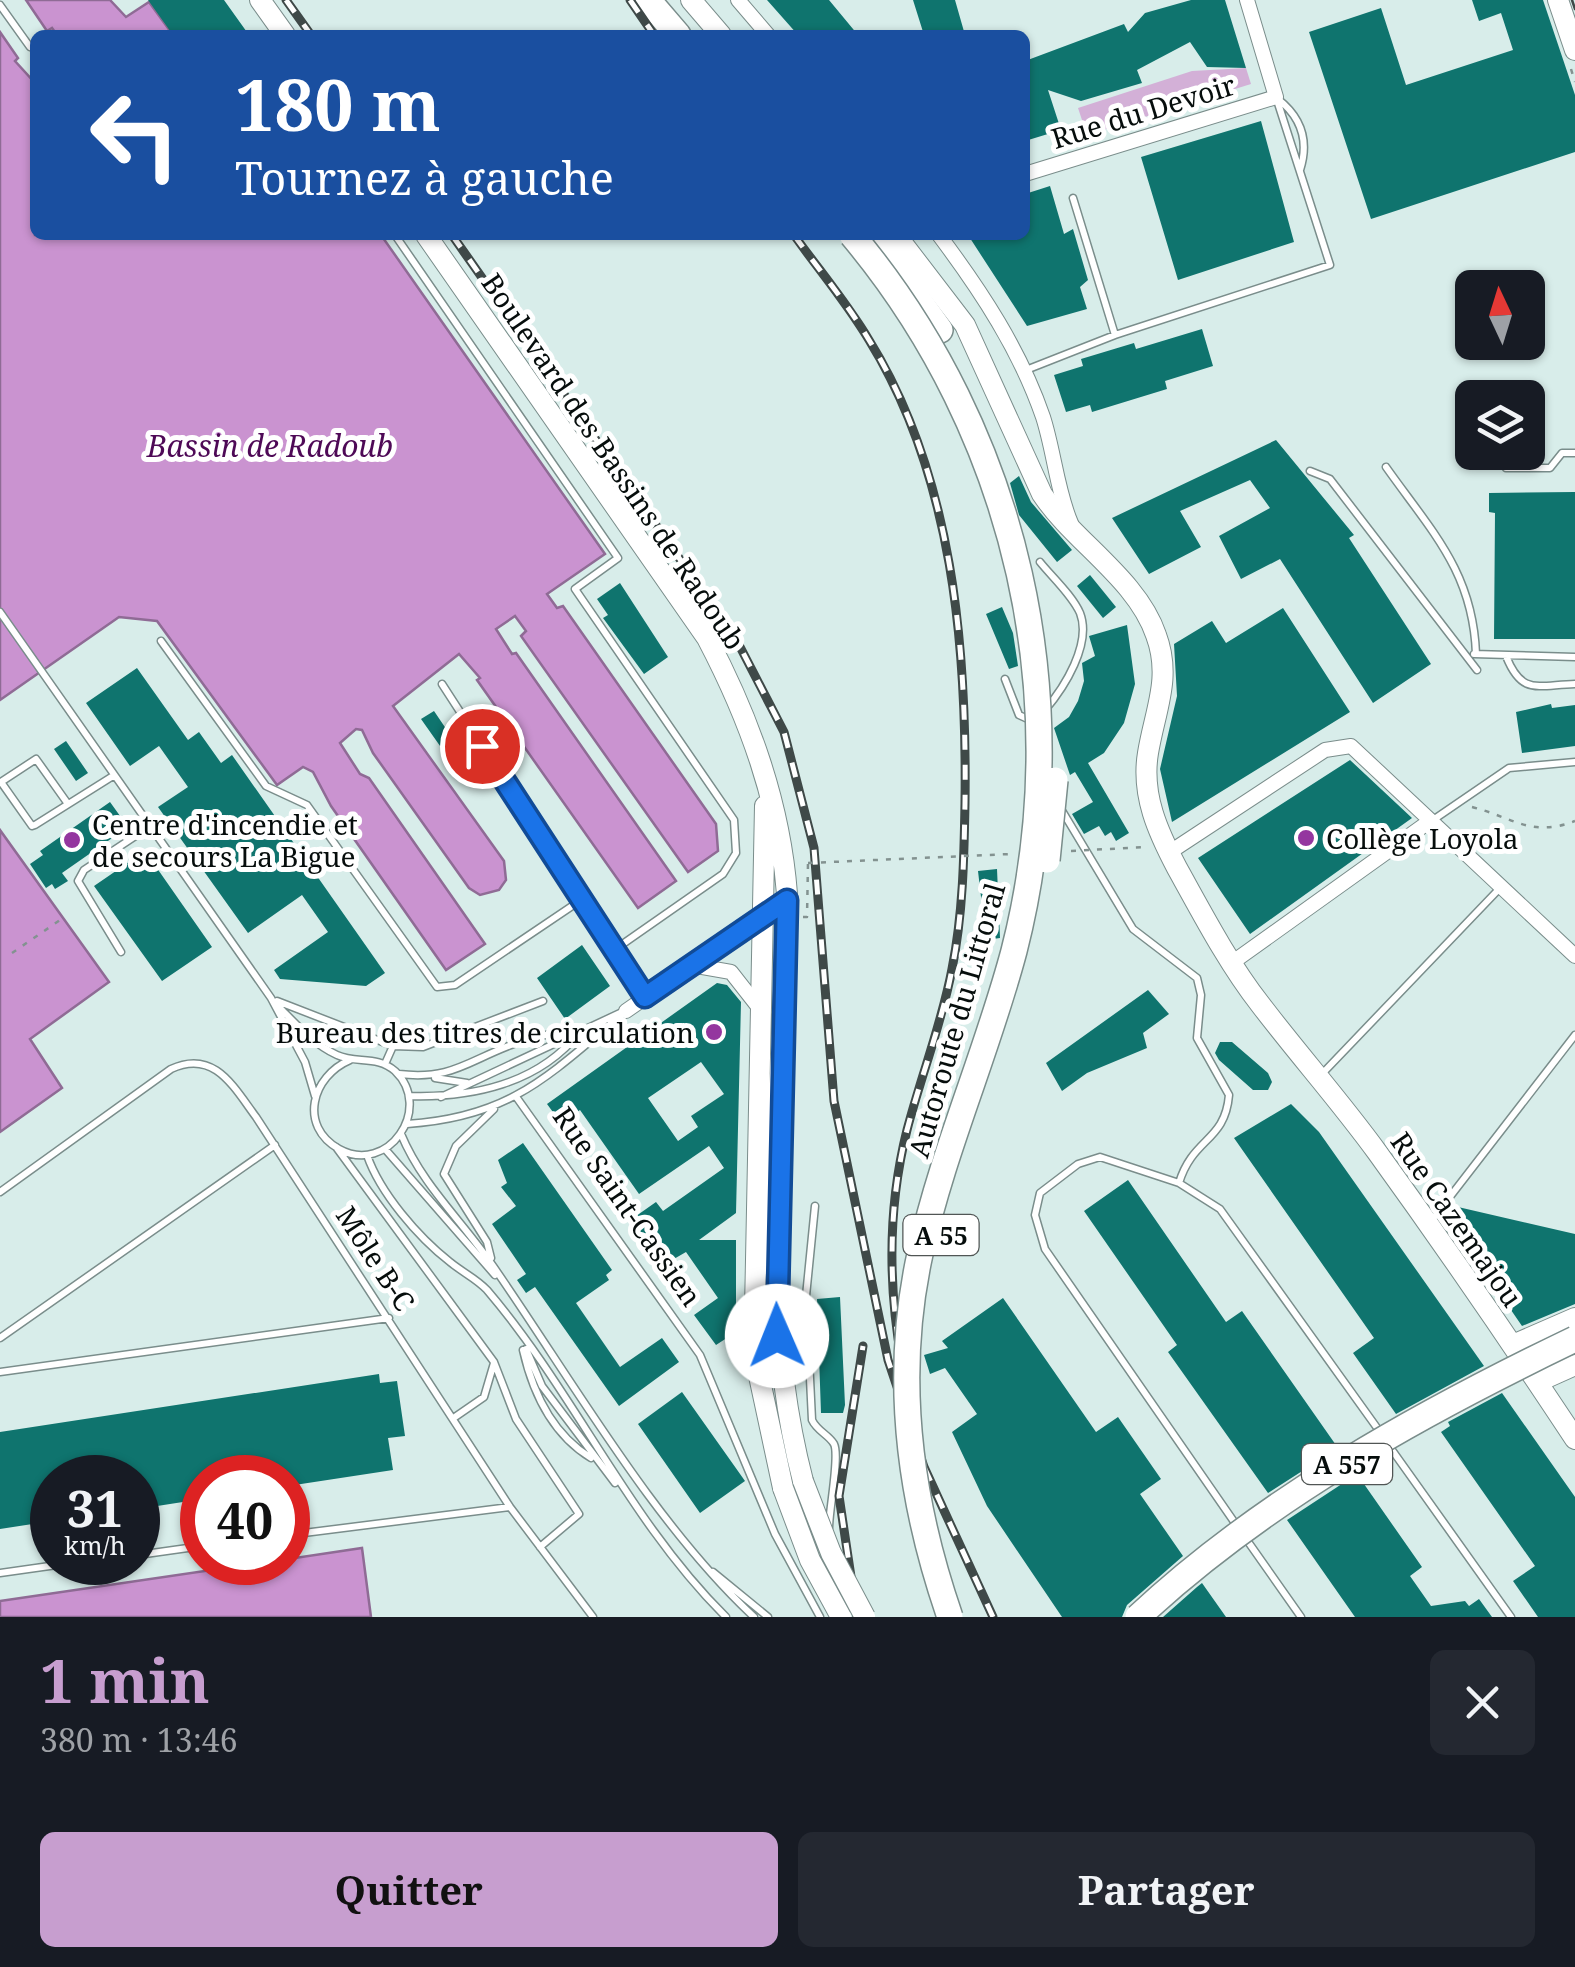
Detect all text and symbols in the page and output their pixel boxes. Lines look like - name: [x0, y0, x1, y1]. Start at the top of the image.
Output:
- text: 180 m: [235, 56, 441, 152]
- street label: Rue du Devoir: [1046, 65, 1240, 157]
- icon: left: [70, 70, 200, 200]
- text: Tournez à gauche: [235, 147, 614, 208]
- street label: Boulevard des Bassins de Radoub: [474, 266, 754, 656]
- north arrow: [1455, 270, 1545, 360]
- map controls: [1455, 270, 1545, 470]
- button: layers: [1455, 380, 1545, 470]
- water label: Bassin de Radoub: [146, 425, 393, 466]
- pin: [440, 704, 525, 789]
- icon: arrive: [455, 719, 510, 774]
- place label: Centre d'incendie et de secours La Bigue: [92, 805, 358, 875]
- place label: Collège Loyola: [1326, 819, 1518, 857]
- marker: Collège Loyola: [1295, 827, 1317, 849]
- marker: Centre d'incendie et de secours La Bigue: [61, 829, 83, 851]
- street label: Autoroute du Littoral: [899, 878, 1013, 1162]
- place label: Bureau des titres de circulation: [276, 1013, 694, 1051]
- marker: Bureau des titres de circulation: [703, 1021, 725, 1043]
- street label: Rue Saint-Cassien: [545, 1099, 711, 1313]
- street label: Rue Cazemajou: [1383, 1124, 1532, 1314]
- street label: Môle B-C: [328, 1198, 424, 1318]
- road number: A 55: [904, 1215, 978, 1255]
- position arrow: [725, 1284, 829, 1388]
- road number: A 557: [1302, 1444, 1392, 1484]
- speed limit sign: 40: [180, 1455, 310, 1585]
- text: 31: [67, 1474, 123, 1542]
- text: km/h: [64, 1528, 126, 1562]
- text: 1 min: [40, 1639, 210, 1721]
- button: close: [1430, 1650, 1535, 1755]
- text: 380 m · 13:46: [40, 1718, 238, 1761]
- button: Quitter: [40, 1832, 778, 1947]
- button: Partager: [798, 1832, 1535, 1947]

